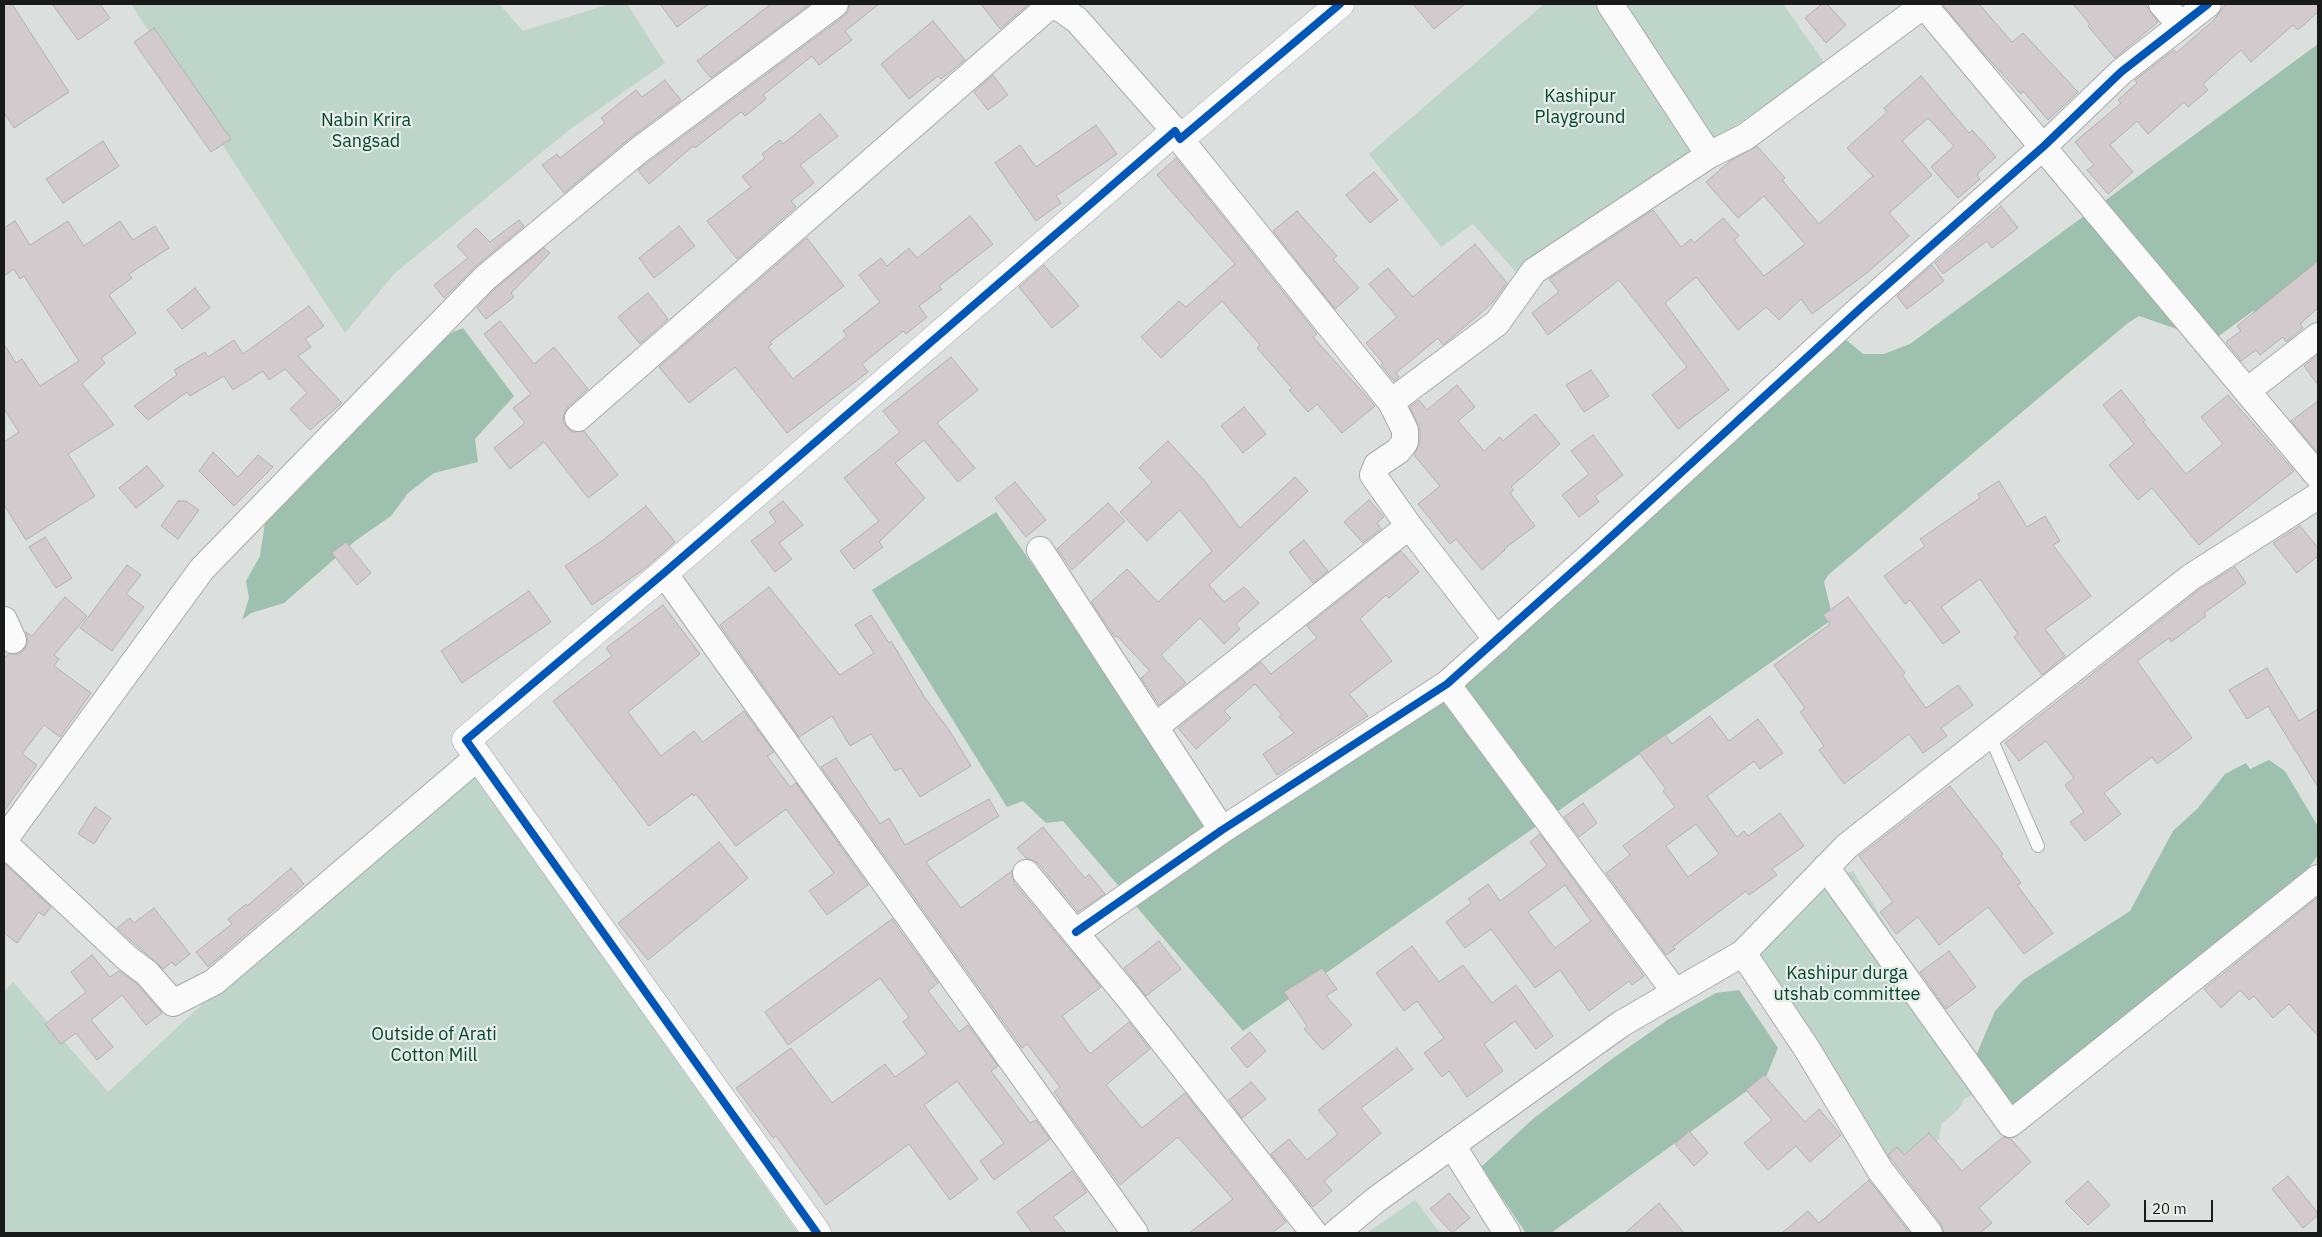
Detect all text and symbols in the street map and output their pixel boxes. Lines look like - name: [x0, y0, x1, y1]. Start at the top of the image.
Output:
- park label: Kashipur Playground: [1535, 86, 1625, 128]
- park label: Nabin Krira Sangsad: [321, 110, 411, 152]
- park label: Kashipur durga utshab committee: [1774, 963, 1920, 1006]
- park label: Outside of Arati Cotton Mill: [371, 1024, 497, 1066]
- scale bar: [2147, 1190, 2216, 1222]
- text: 20 m: [2152, 1199, 2187, 1218]

